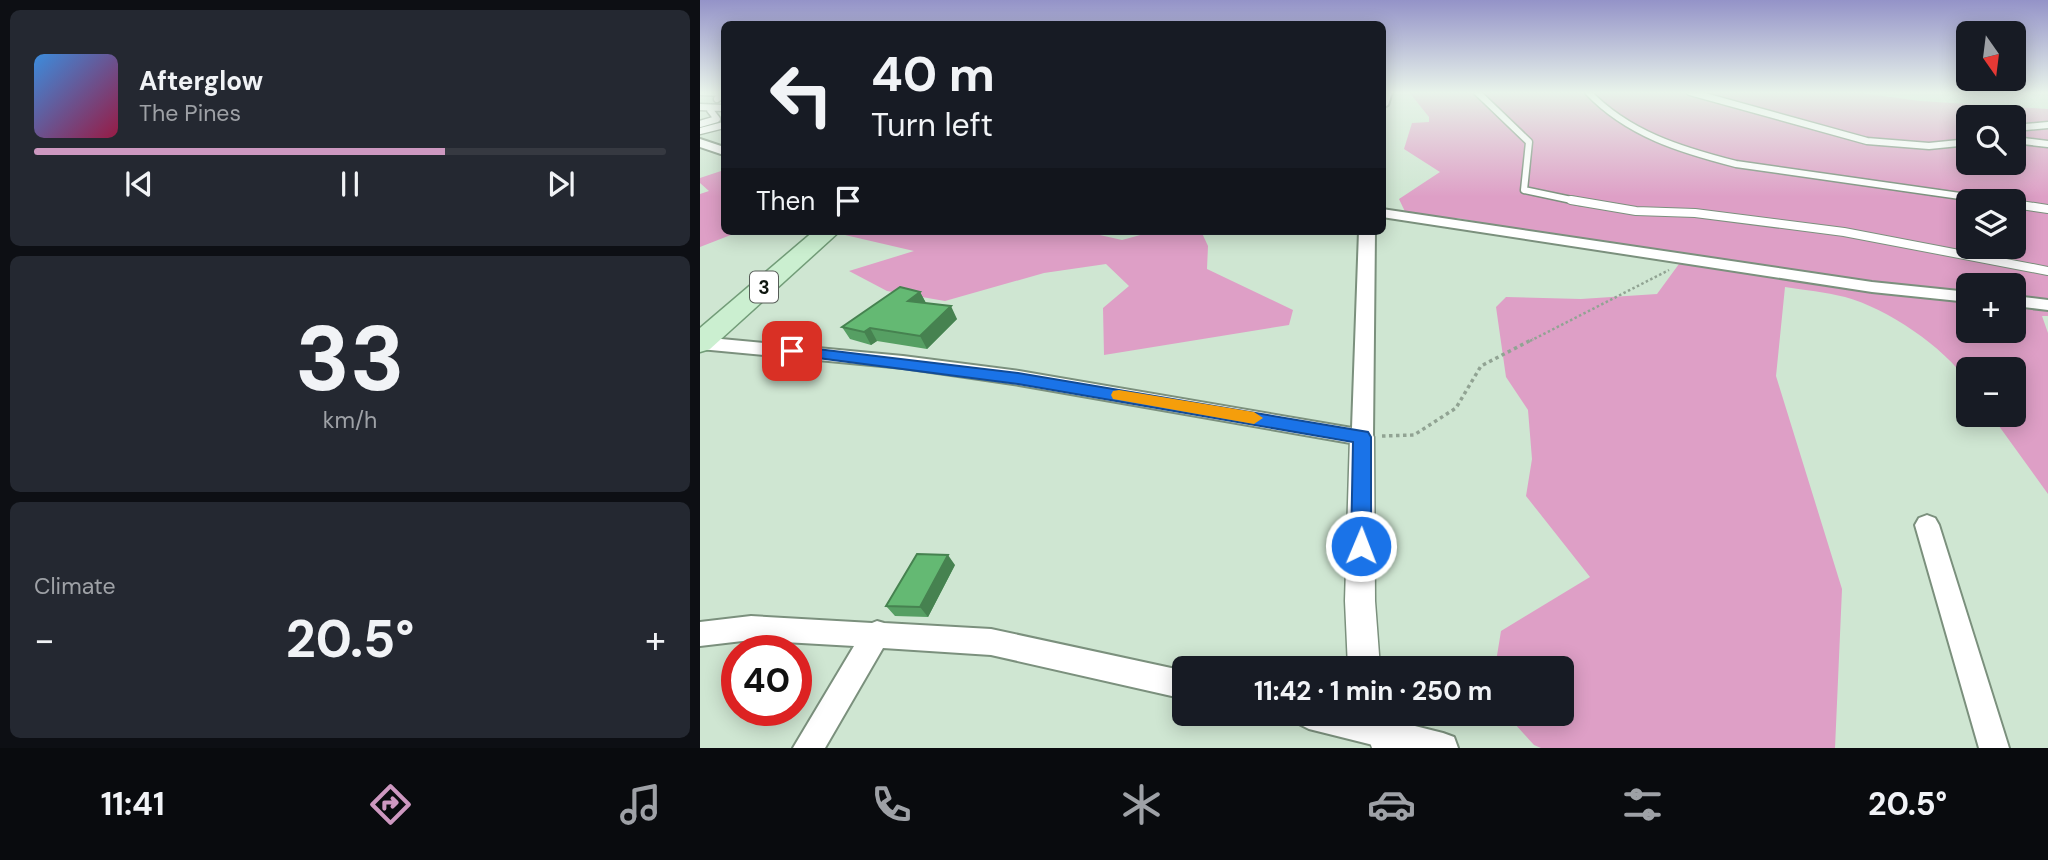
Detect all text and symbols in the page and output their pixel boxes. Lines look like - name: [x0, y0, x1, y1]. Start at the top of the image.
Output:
- north arrow: [1956, 21, 2026, 91]
- map controls: [1956, 21, 2026, 427]
- text: 40 m: [871, 42, 995, 106]
- icon: left: [756, 49, 847, 140]
- text: Afterglow: [139, 64, 263, 98]
- text: The Pines: [139, 98, 241, 128]
- text: Turn left: [871, 104, 993, 146]
- button: search: [1956, 105, 2026, 175]
- icon: previous: [120, 165, 158, 203]
- icon: pause: [331, 165, 369, 203]
- icon: next: [542, 165, 580, 203]
- icon: arrive: [829, 182, 867, 220]
- text: Then: [756, 184, 815, 218]
- button: layers: [1956, 189, 2026, 259]
- road number: 3: [750, 272, 778, 302]
- button: +: [1956, 273, 2026, 343]
- text: 33: [295, 300, 405, 418]
- pin: [762, 321, 822, 381]
- icon: arrive: [773, 332, 811, 370]
- button: −: [1956, 357, 2026, 427]
- text: km/h: [323, 405, 377, 435]
- position arrow: [1324, 509, 1398, 583]
- text: Climate: [34, 571, 116, 601]
- text: 20.5°: [286, 605, 414, 673]
- text: −: [34, 615, 55, 665]
- text: +: [645, 615, 666, 665]
- speed limit sign: 40: [721, 635, 812, 726]
- text: 11:42 · 1 min · 250 m: [1254, 674, 1492, 708]
- icon: directions: [366, 780, 415, 829]
- icon: music: [616, 780, 665, 829]
- icon: phone: [867, 780, 916, 829]
- icon: climate: [1117, 780, 1166, 829]
- icon: car: [1367, 780, 1416, 829]
- icon: filters: [1618, 780, 1667, 829]
- text: 11:41: [101, 783, 165, 825]
- text: 20.5°: [1868, 783, 1947, 825]

